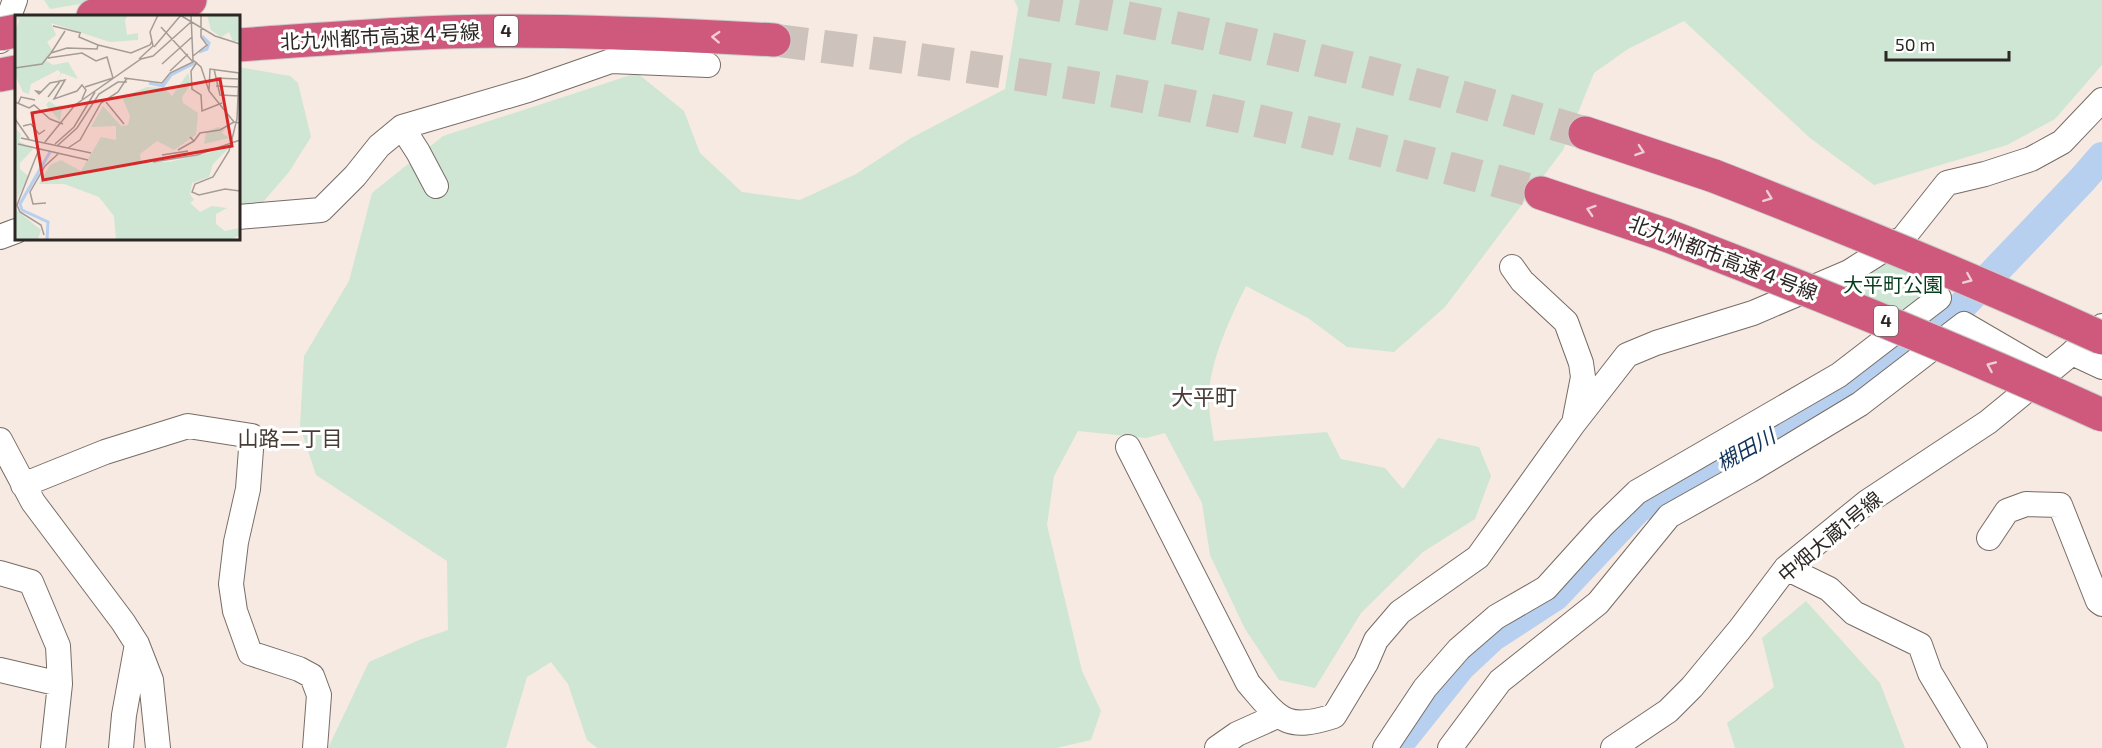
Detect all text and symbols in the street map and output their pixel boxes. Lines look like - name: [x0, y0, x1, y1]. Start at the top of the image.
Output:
- inset map: [15, 15, 240, 240]
- road number: 4: [494, 16, 518, 46]
- street label: 北九州都市高速４号線: [279, 19, 480, 53]
- scale bar: [1886, 24, 2009, 62]
- one-way arrow: [711, 30, 720, 43]
- text: 50 m: [1895, 33, 1935, 55]
- one-way arrow: [1634, 144, 1645, 157]
- one-way arrow: [1762, 190, 1773, 202]
- one-way arrow: [1586, 205, 1597, 217]
- street label: 北九州都市高速４号線: [1626, 210, 1821, 304]
- park label: 大平町公園: [1843, 272, 1943, 296]
- one-way arrow: [1962, 272, 1973, 284]
- road number: 4: [1874, 306, 1898, 336]
- one-way arrow: [1987, 361, 1998, 373]
- district label: 大平町: [1171, 383, 1237, 409]
- water label: 槻田川: [1712, 422, 1781, 475]
- district label: 山路二丁目: [238, 425, 343, 450]
- street label: 中畑大蔵1号線: [1773, 486, 1886, 587]

